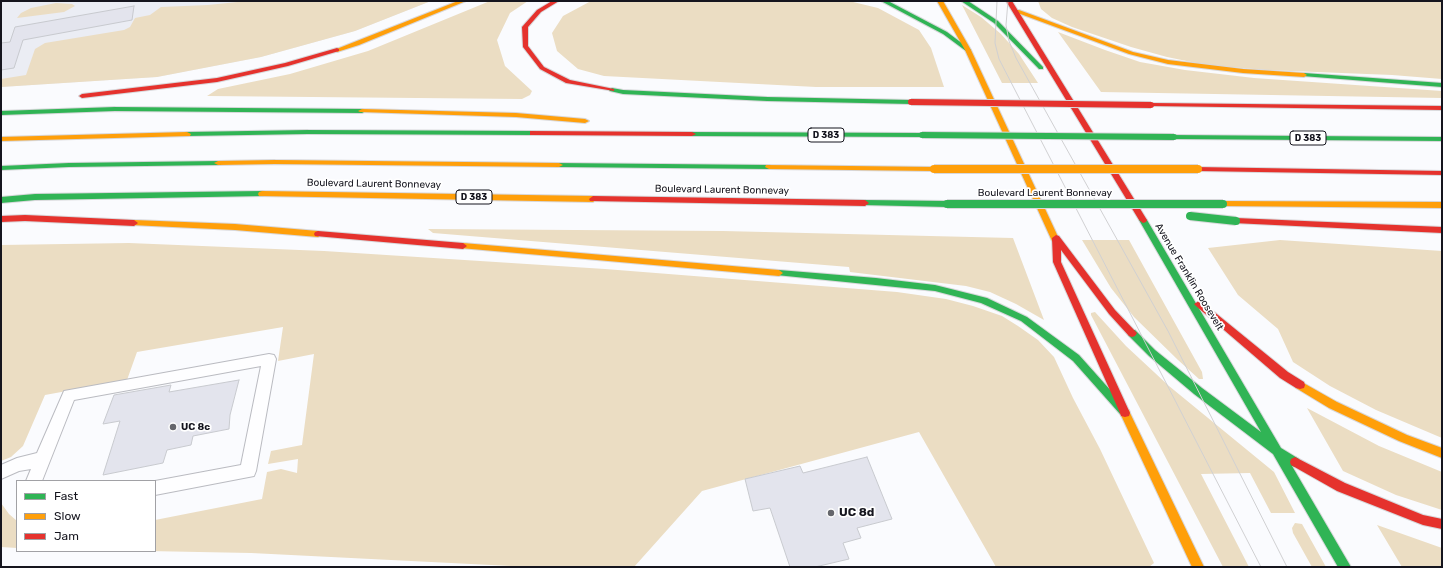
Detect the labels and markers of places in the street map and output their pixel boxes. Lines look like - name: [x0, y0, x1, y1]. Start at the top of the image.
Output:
- place label: UC 8c: [181, 421, 210, 433]
- marker: UC 8c: [168, 422, 178, 432]
- place label: UC 8d: [839, 506, 874, 520]
- marker: UC 8d: [826, 508, 836, 518]

